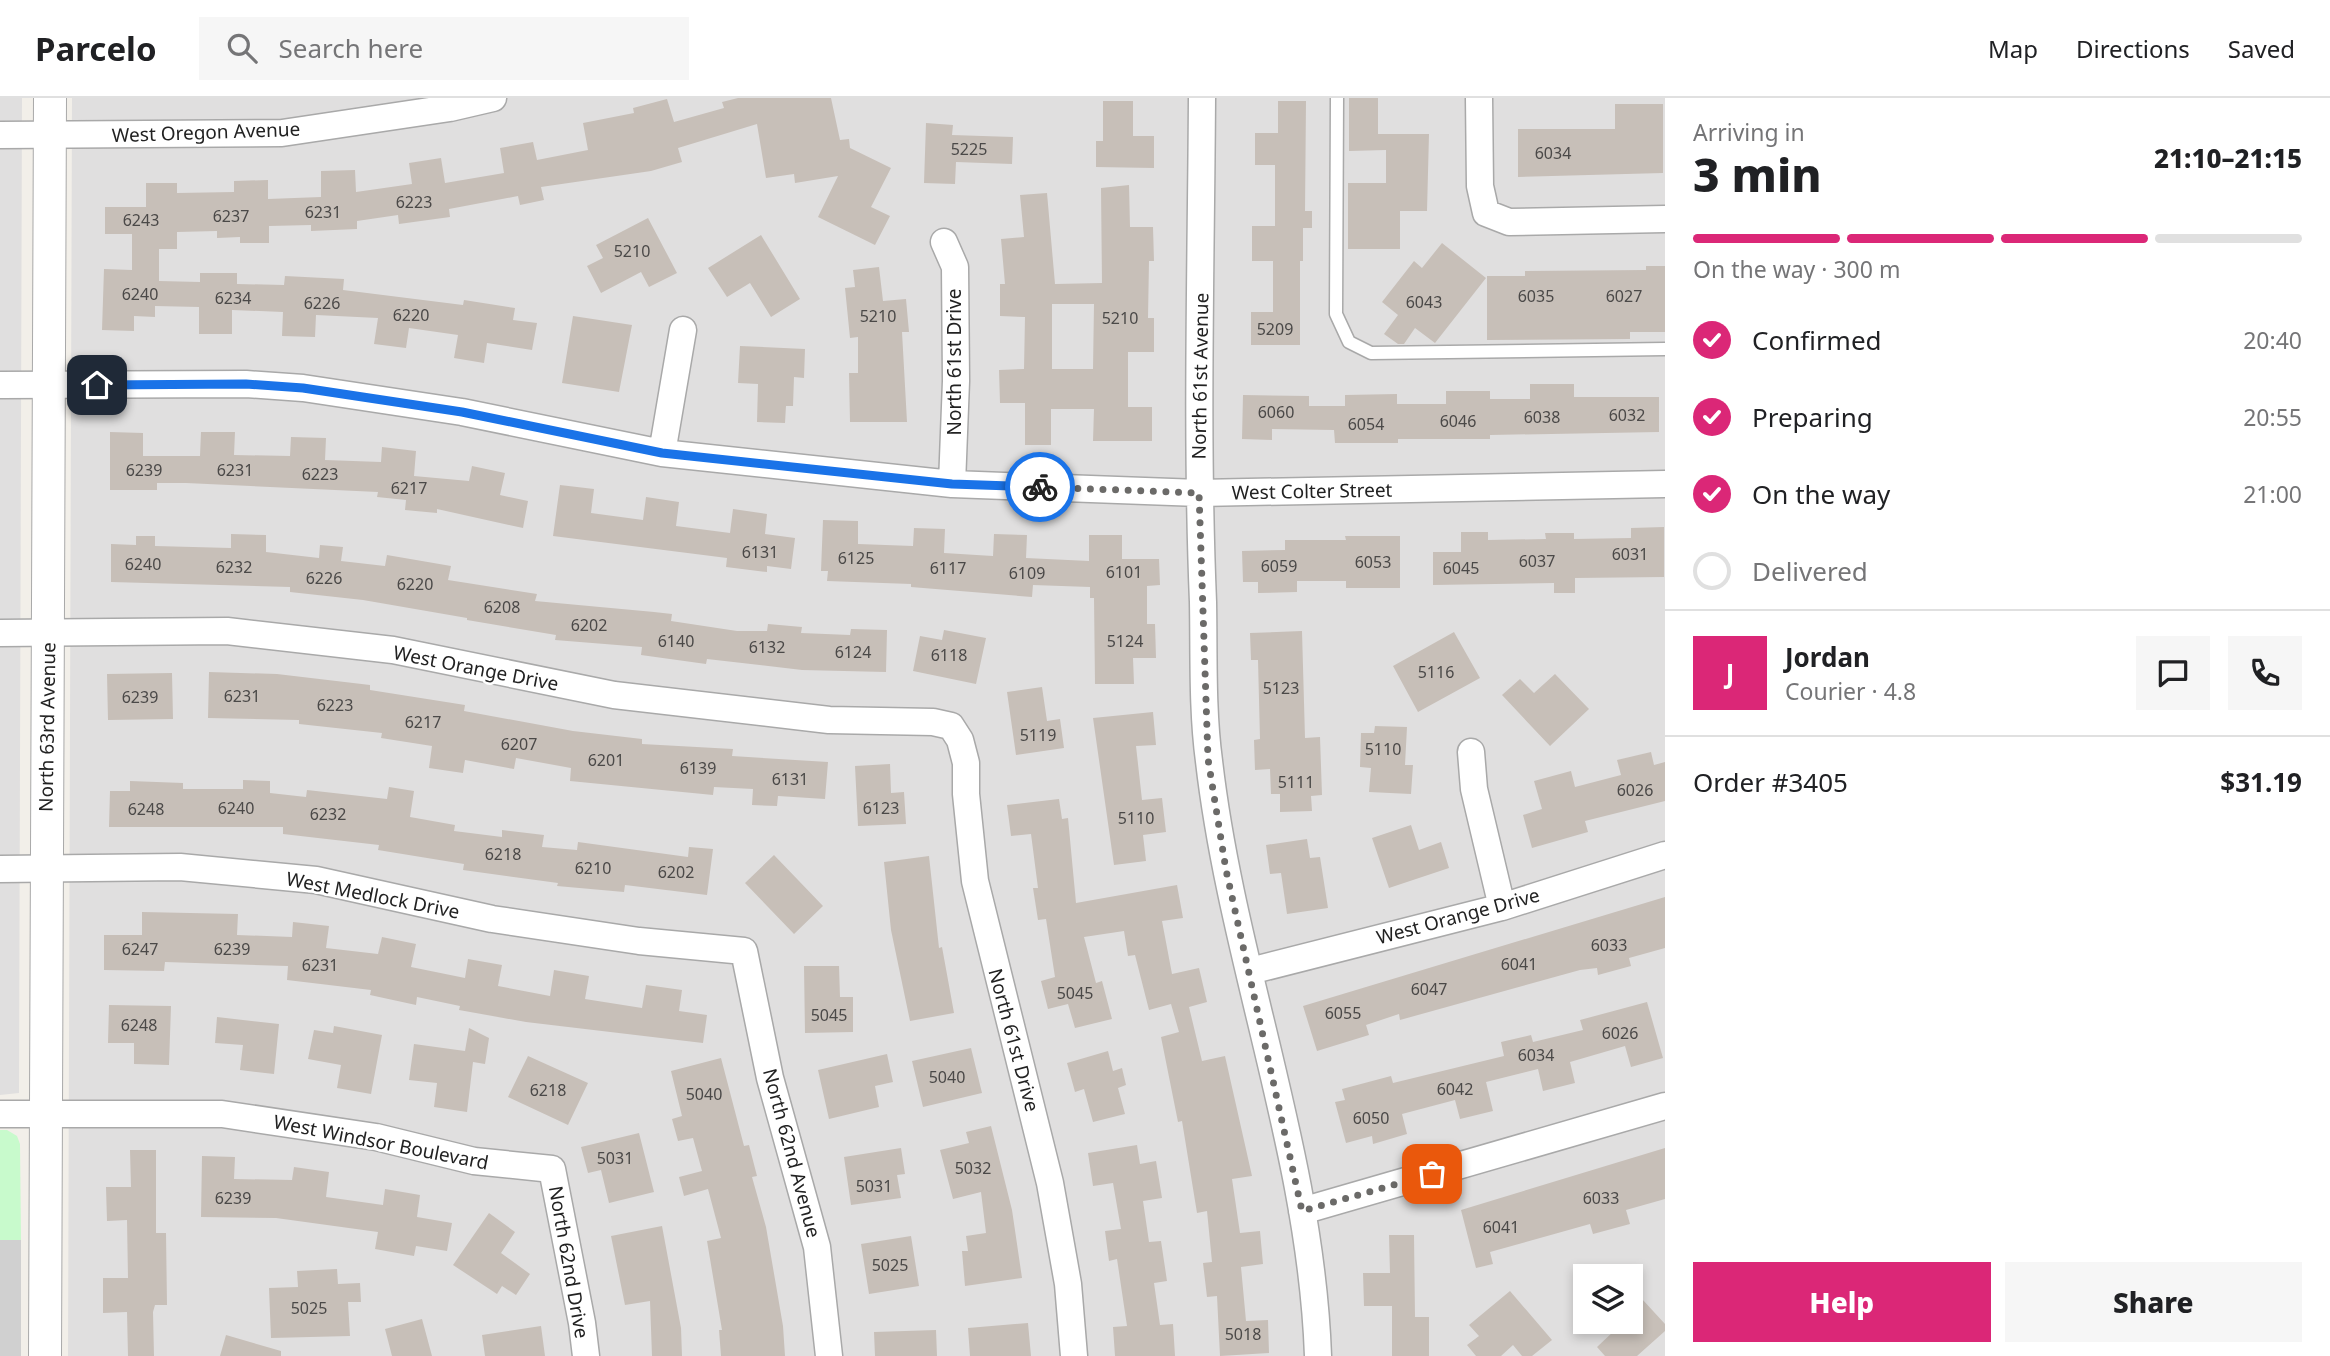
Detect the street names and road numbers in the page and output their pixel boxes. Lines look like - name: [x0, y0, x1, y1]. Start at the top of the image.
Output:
- street label: West Oregon Avenue: [111, 116, 301, 148]
- street label: North 61st Drive: [941, 289, 967, 435]
- street label: North 61st Avenue: [1186, 292, 1214, 460]
- street label: West Colter Street: [1231, 477, 1393, 505]
- street label: West Orange Drive: [391, 639, 561, 697]
- street label: North 63rd Avenue: [33, 642, 61, 812]
- street label: West Medlock Drive: [284, 865, 462, 925]
- street label: West Orange Drive: [1374, 882, 1542, 950]
- street label: North 61st Drive: [982, 966, 1046, 1114]
- street label: North 62nd Avenue: [757, 1066, 827, 1240]
- street label: West Windsor Boulevard: [271, 1108, 491, 1176]
- street label: North 62nd Drive: [543, 1184, 595, 1340]

